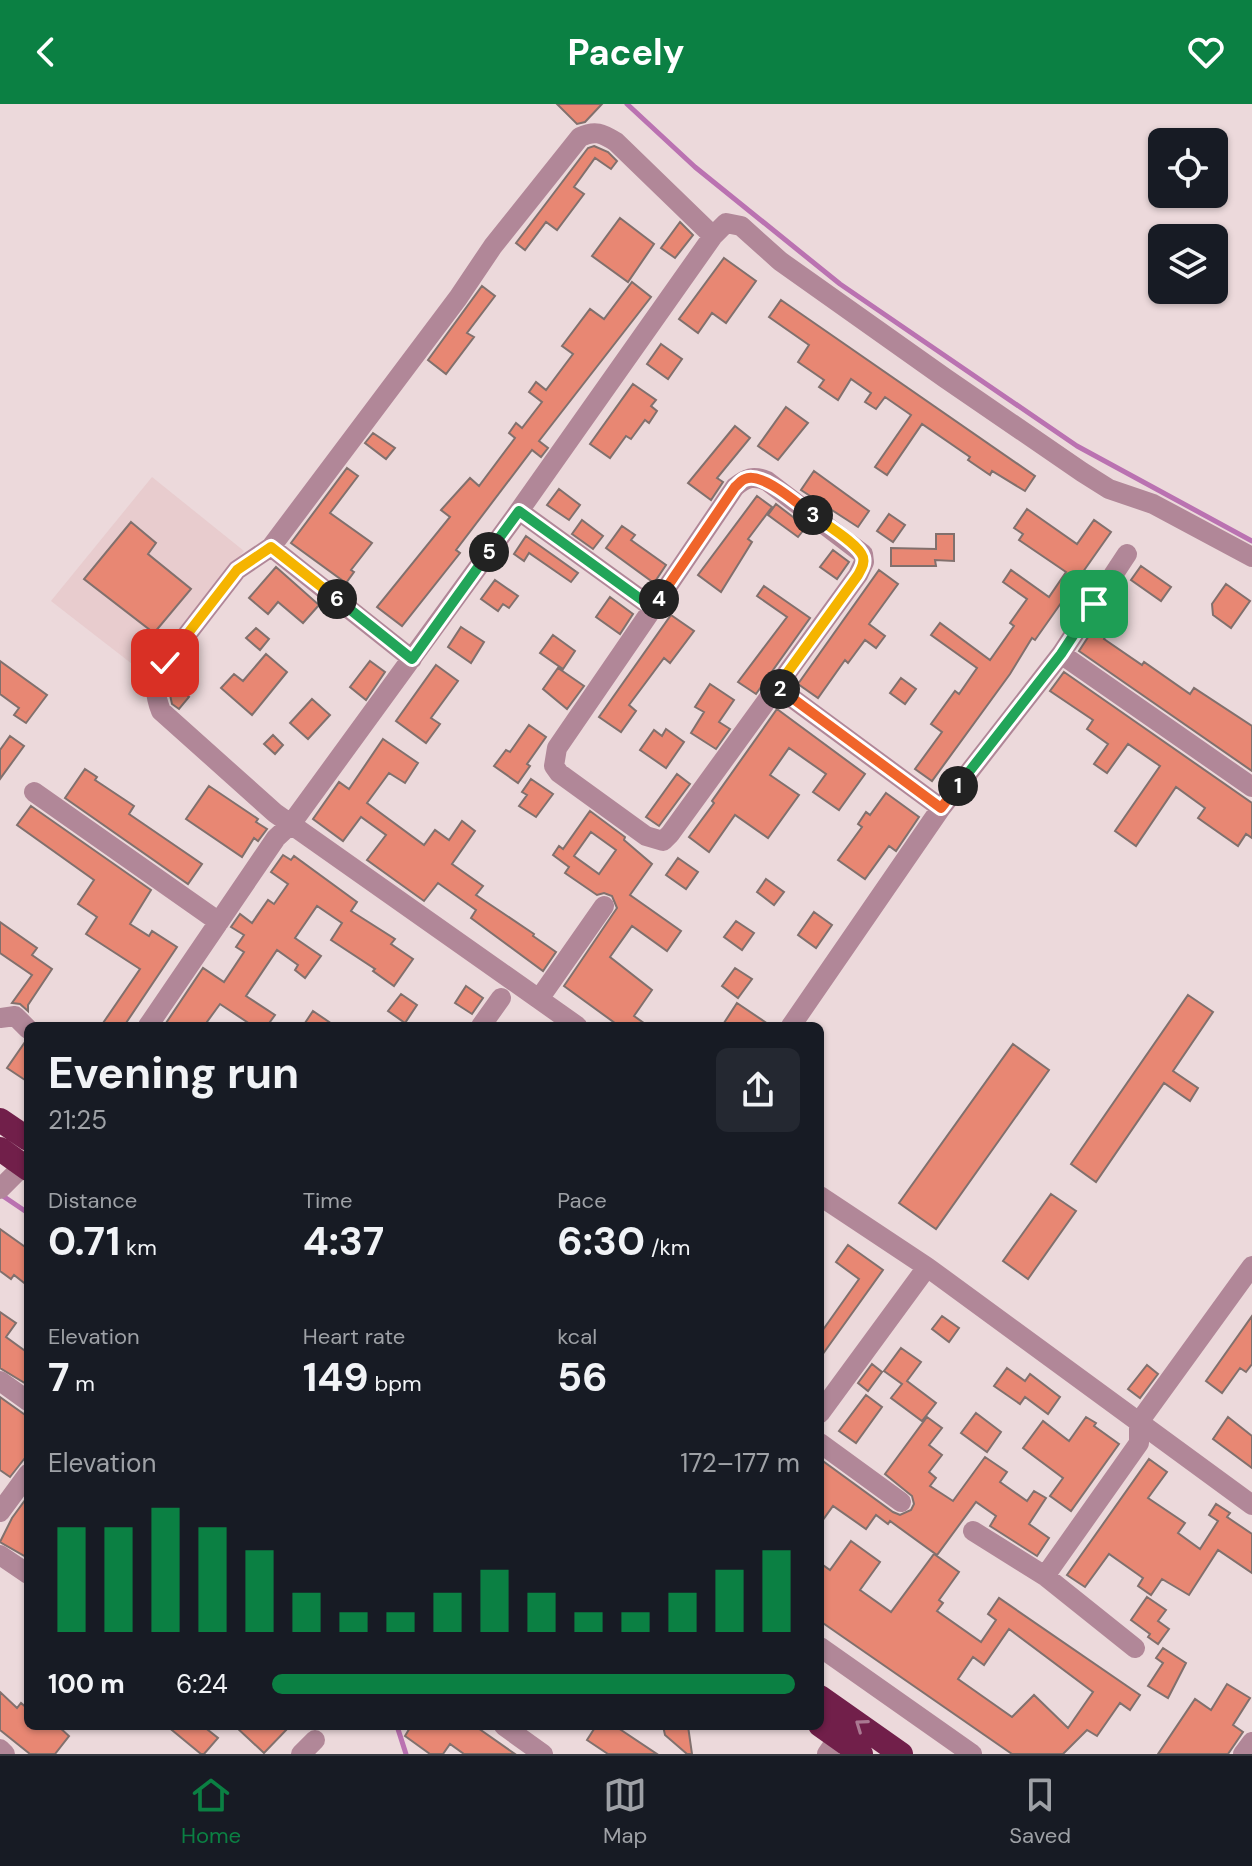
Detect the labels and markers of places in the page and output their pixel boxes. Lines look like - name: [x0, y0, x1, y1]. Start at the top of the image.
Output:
- pin: 3: [793, 495, 833, 535]
- pin: 5: [469, 532, 509, 572]
- pin: [1060, 570, 1128, 638]
- pin: 6: [317, 579, 357, 619]
- pin: 4: [639, 579, 679, 619]
- pin: [131, 629, 199, 697]
- pin: 2: [760, 669, 800, 709]
- pin: 1: [938, 766, 978, 806]

